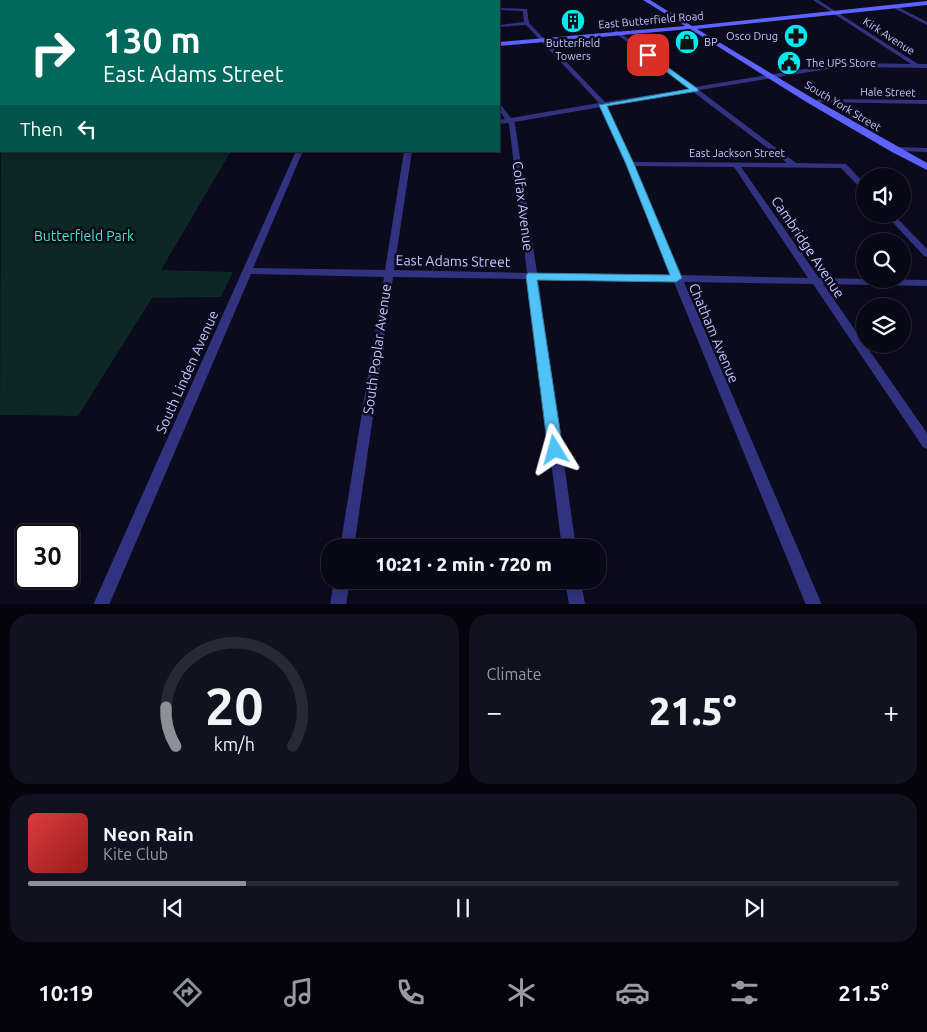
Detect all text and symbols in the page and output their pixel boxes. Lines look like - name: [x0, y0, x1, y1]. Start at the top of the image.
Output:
- building icon: Butterfield Towers: [560, 8, 586, 34]
- street label: East Butterfield Road: [598, 9, 704, 31]
- street label: Kirk Avenue: [861, 15, 917, 57]
- icon: right: [20, 20, 85, 85]
- text: 130 m: [103, 20, 201, 60]
- pharmacy icon: Osco Drug: [783, 23, 809, 49]
- shop icon: BP: [674, 29, 700, 55]
- place label: Osco Drug: [726, 30, 778, 42]
- pin: [627, 34, 669, 76]
- place label: BP: [704, 36, 718, 48]
- place label: Butterfield Towers: [546, 37, 600, 62]
- icon: arrive: [634, 41, 662, 69]
- public building icon: The UPS Store: [776, 50, 802, 76]
- place label: The UPS Store: [806, 57, 876, 69]
- text: East Adams Street: [103, 61, 283, 86]
- street label: South York Street: [803, 78, 884, 134]
- street label: Hale Street: [860, 86, 917, 98]
- icon: left: [73, 115, 101, 143]
- text: Then: [20, 118, 63, 140]
- street label: East Jackson Street: [689, 147, 786, 159]
- street label: Colfax Avenue: [510, 160, 536, 252]
- map controls: [856, 168, 911, 353]
- button: sound: [856, 168, 911, 223]
- street label: Cambridge Avenue: [768, 193, 848, 301]
- park label: Butterfield Park: [34, 228, 134, 244]
- button: search: [856, 233, 911, 288]
- street label: East Adams Street: [395, 252, 511, 270]
- street label: Chatham Avenue: [686, 281, 742, 385]
- street label: South Poplar Avenue: [360, 283, 394, 415]
- button: layers: [856, 298, 911, 353]
- street label: South Linden Avenue: [153, 308, 221, 436]
- position arrow: [528, 423, 580, 475]
- speed limit sign: 30: [15, 524, 80, 589]
- text: 10:21 · 2 min · 720 m: [375, 553, 552, 575]
- text: Climate: [487, 665, 542, 683]
- text: 20: [205, 677, 264, 735]
- text: 21.5°: [649, 690, 736, 732]
- text: −: [487, 696, 502, 727]
- text: +: [883, 696, 899, 727]
- text: km/h: [214, 734, 255, 754]
- text: Neon Rain: [103, 823, 194, 845]
- text: Kite Club: [103, 845, 168, 863]
- icon: previous: [159, 894, 187, 922]
- icon: pause: [449, 894, 477, 922]
- icon: next: [740, 894, 768, 922]
- icon: directions: [170, 975, 205, 1010]
- icon: music: [281, 975, 316, 1010]
- icon: phone: [393, 975, 428, 1010]
- icon: climate: [504, 975, 539, 1010]
- icon: car: [615, 975, 650, 1010]
- icon: filters: [727, 975, 762, 1010]
- text: 10:19: [38, 980, 93, 1005]
- text: 21.5°: [838, 980, 889, 1005]

